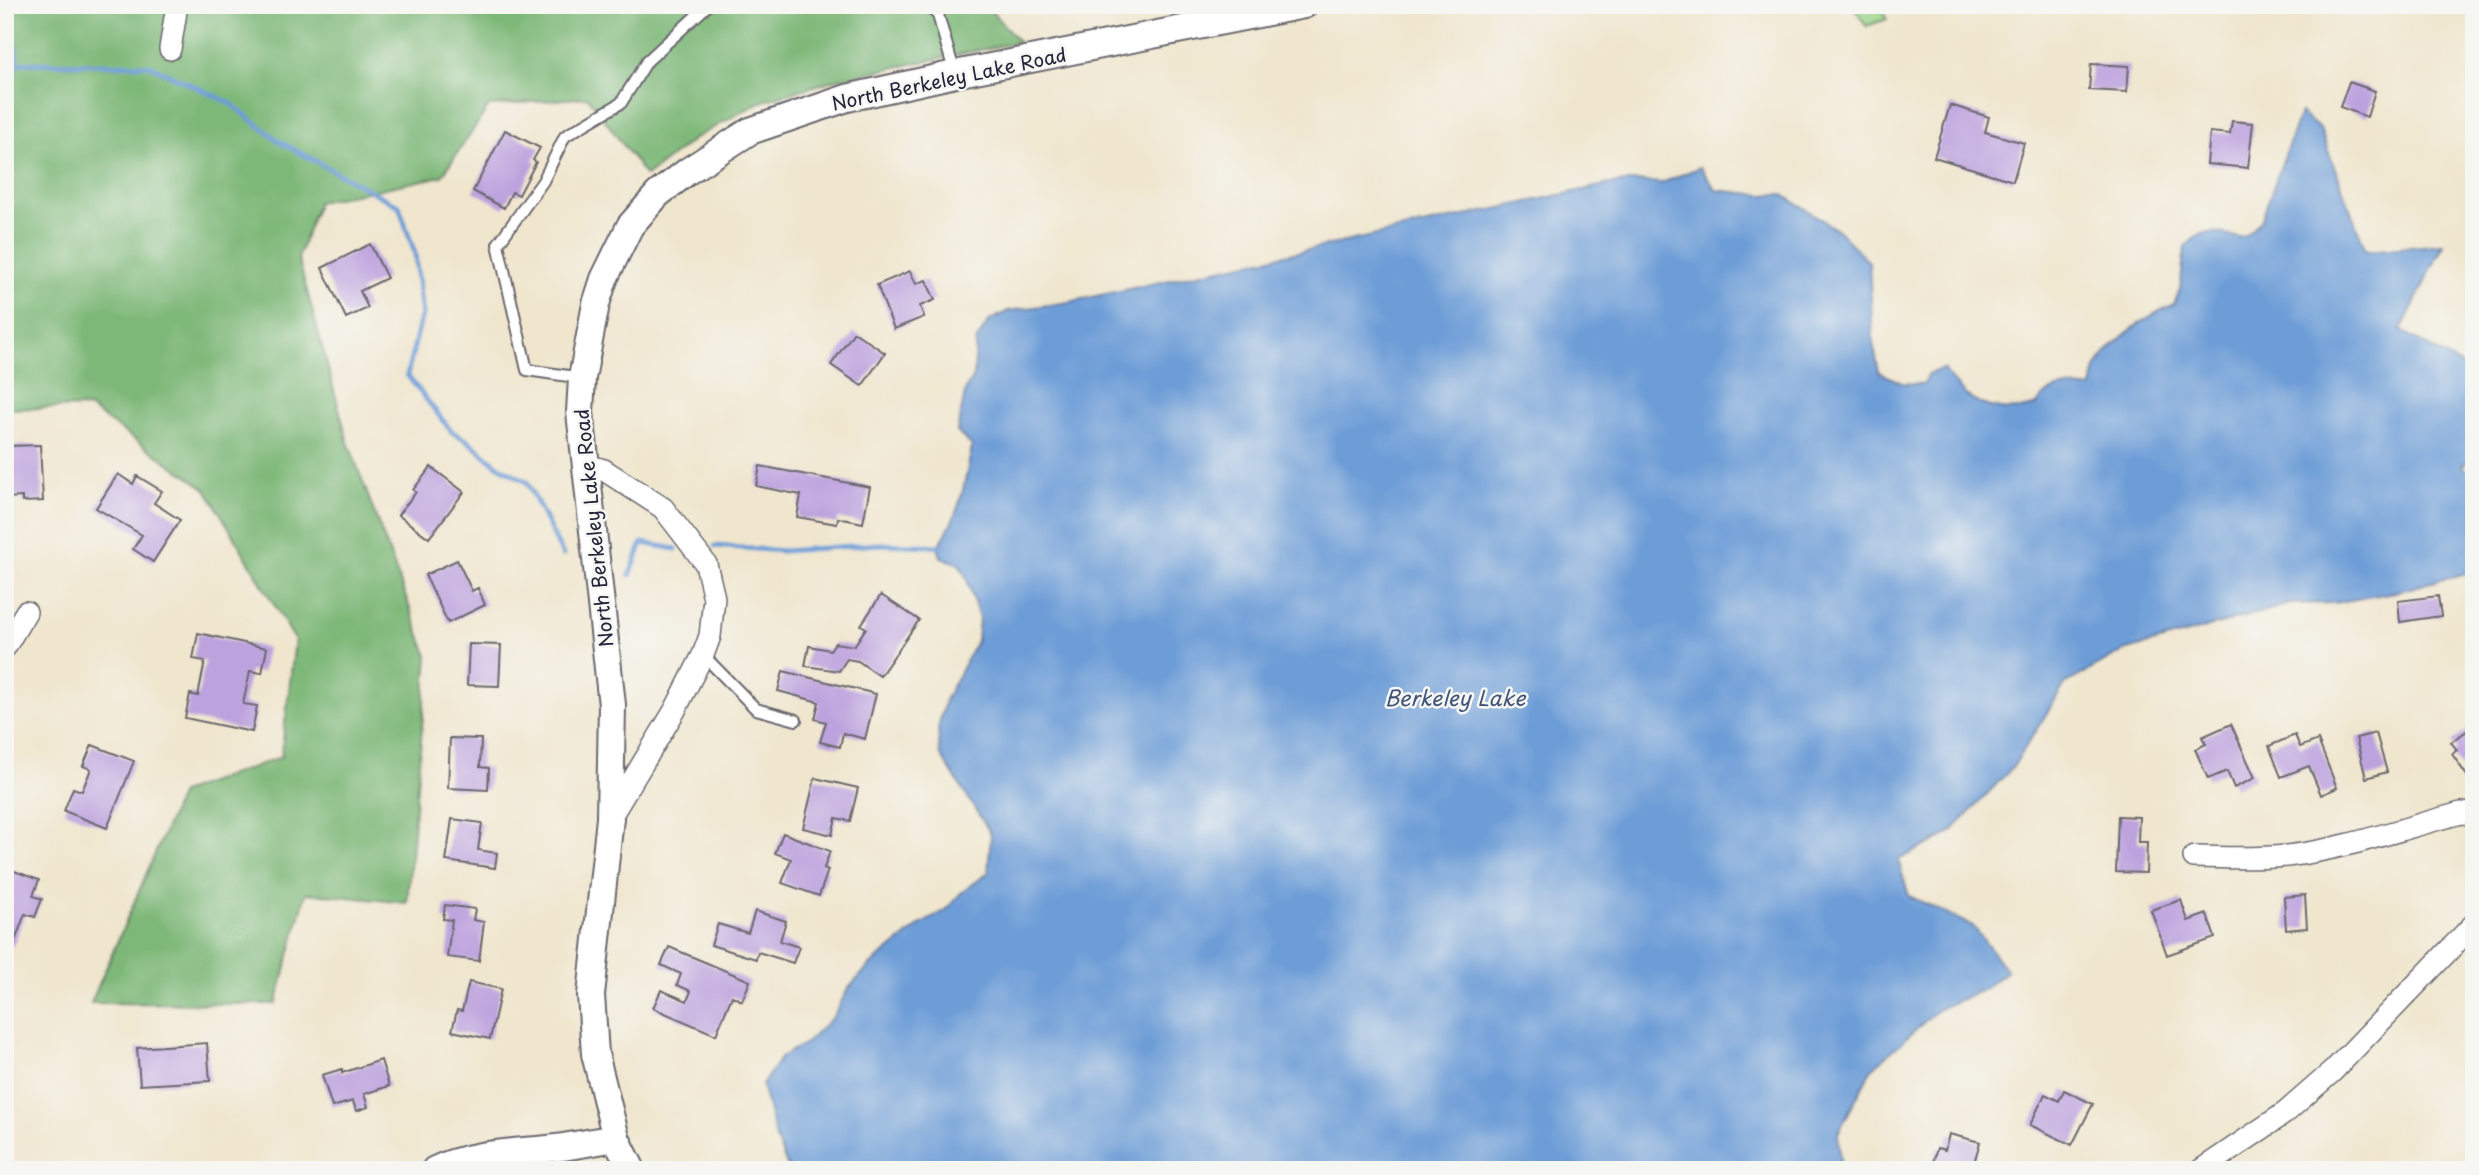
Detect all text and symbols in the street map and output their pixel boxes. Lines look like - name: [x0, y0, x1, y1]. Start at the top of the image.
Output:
- street label: North Berkeley Lake Road: [829, 39, 1069, 117]
- street label: North Berkeley Lake Road: [567, 408, 619, 649]
- water label: Berkeley Lake: [1385, 681, 1527, 713]

